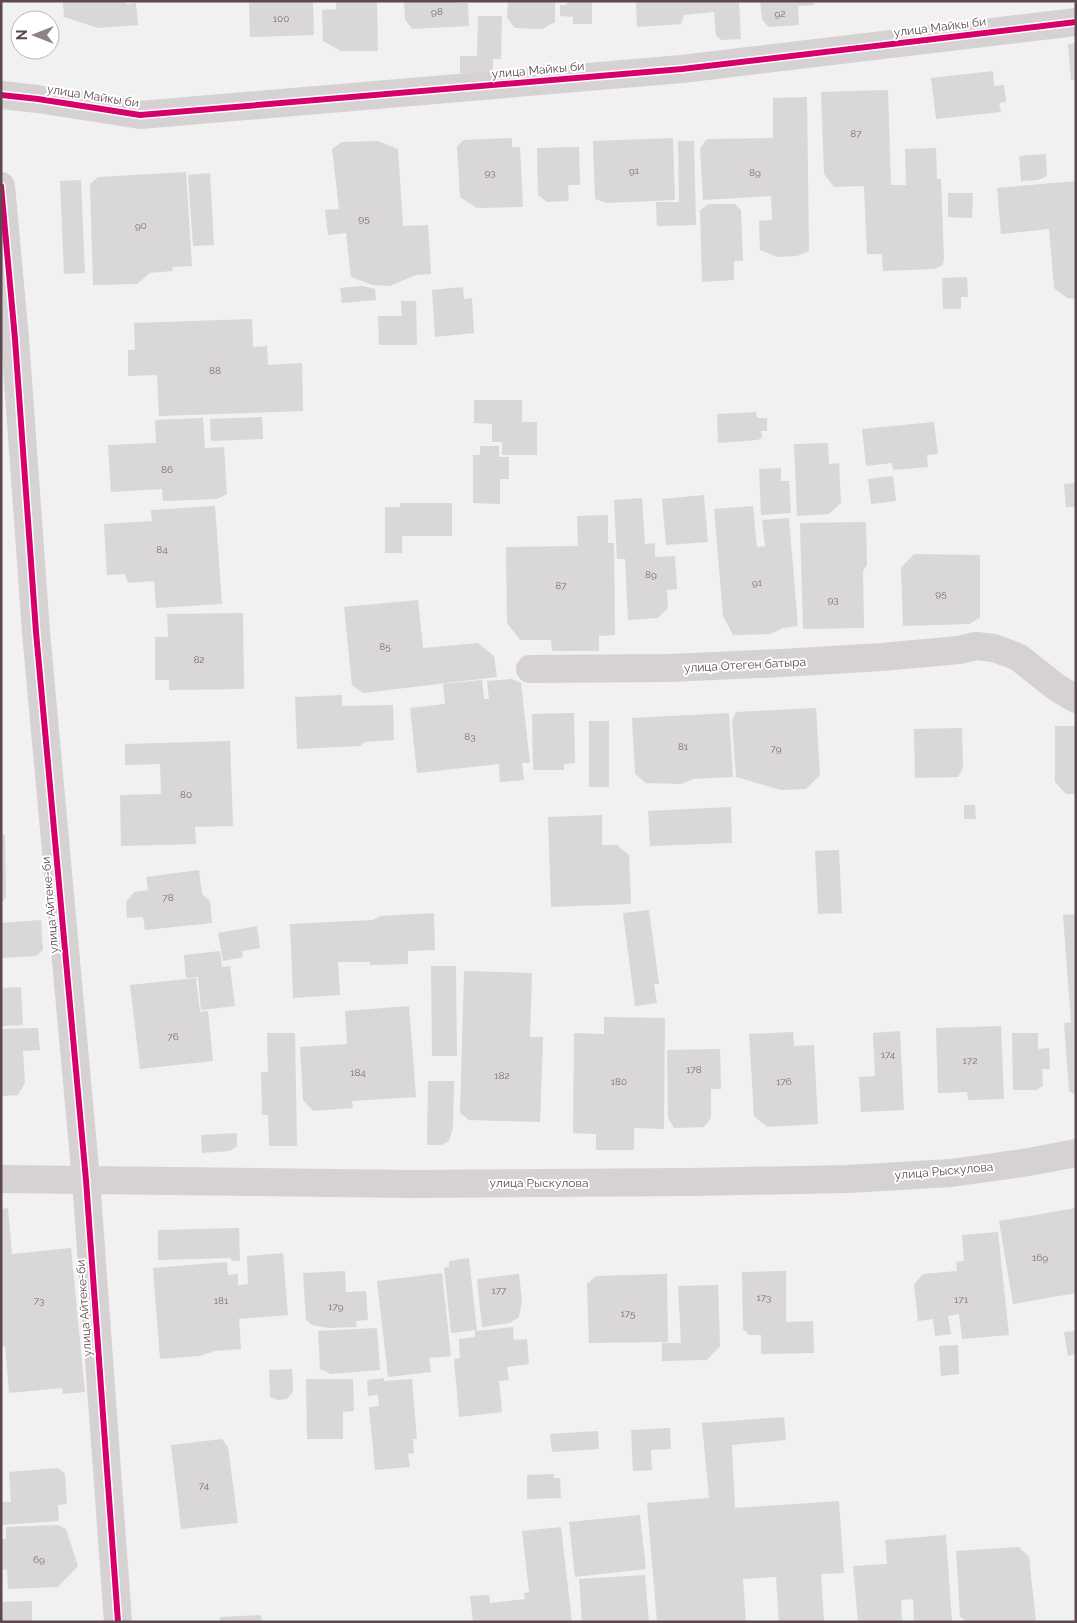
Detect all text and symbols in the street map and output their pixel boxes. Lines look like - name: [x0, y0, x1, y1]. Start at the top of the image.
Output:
- house number: 98: [431, 6, 443, 17]
- house number: 92: [774, 8, 786, 19]
- north arrow: [10, 10, 60, 60]
- house number: 100: [273, 13, 289, 24]
- street label: улица Майкы би: [893, 14, 987, 40]
- text: N: [14, 30, 30, 40]
- street label: улица Майкы би: [491, 59, 585, 81]
- street label: улица Майкы би: [46, 82, 140, 110]
- house number: 87: [850, 128, 862, 139]
- house number: 91: [629, 165, 640, 176]
- house number: 93: [484, 167, 496, 178]
- house number: 89: [749, 167, 761, 178]
- house number: 95: [358, 213, 370, 224]
- house number: 90: [135, 220, 147, 231]
- house number: 88: [209, 365, 221, 376]
- house number: 86: [161, 464, 173, 475]
- house number: 84: [156, 544, 168, 555]
- house number: 89: [645, 569, 657, 580]
- house number: 91: [752, 577, 763, 588]
- house number: 87: [555, 580, 567, 591]
- house number: 95: [935, 588, 947, 599]
- house number: 93: [827, 594, 839, 605]
- house number: 85: [379, 641, 391, 652]
- house number: 82: [193, 654, 205, 665]
- street label: улица Отеген батыра: [684, 655, 806, 675]
- house number: 83: [464, 731, 476, 742]
- house number: 81: [678, 741, 689, 752]
- house number: 79: [770, 743, 782, 754]
- house number: 80: [180, 789, 192, 800]
- street label: улица Айтеке-би: [39, 856, 61, 954]
- house number: 78: [162, 892, 174, 903]
- house number: 76: [167, 1031, 179, 1042]
- house number: 174: [881, 1049, 896, 1060]
- house number: 172: [963, 1055, 977, 1066]
- house number: 178: [686, 1064, 702, 1075]
- house number: 184: [350, 1067, 366, 1078]
- house number: 182: [494, 1070, 510, 1081]
- house number: 180: [611, 1076, 627, 1087]
- house number: 176: [776, 1076, 792, 1087]
- street label: улица Рыскулова: [894, 1160, 994, 1182]
- street label: улица Рыскулова: [490, 1176, 588, 1190]
- house number: 169: [1032, 1252, 1048, 1263]
- street label: улица Айтеке-би: [74, 1259, 94, 1357]
- house number: 177: [492, 1285, 507, 1296]
- house number: 173: [757, 1292, 771, 1303]
- house number: 171: [954, 1294, 969, 1305]
- house number: 73: [34, 1295, 44, 1306]
- house number: 181: [214, 1295, 229, 1306]
- house number: 179: [328, 1301, 344, 1312]
- house number: 175: [621, 1308, 636, 1319]
- house number: 74: [199, 1480, 210, 1491]
- house number: 69: [33, 1554, 45, 1565]

